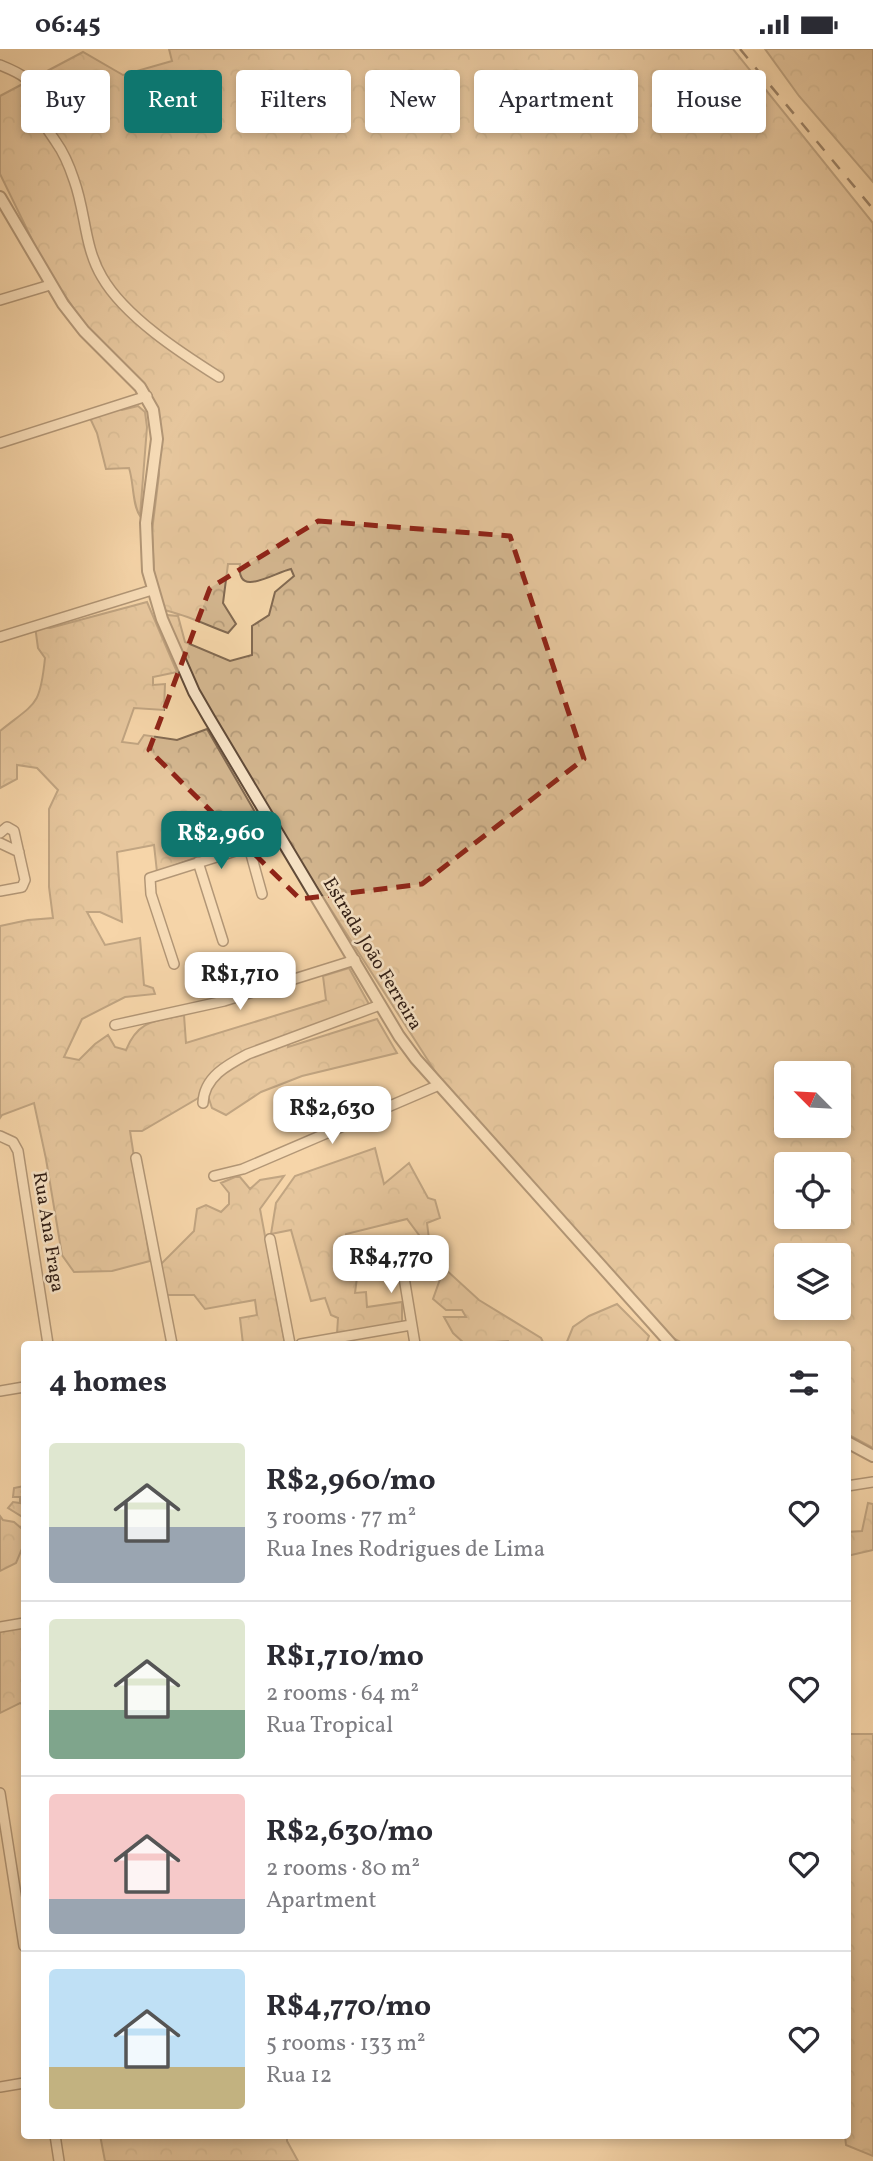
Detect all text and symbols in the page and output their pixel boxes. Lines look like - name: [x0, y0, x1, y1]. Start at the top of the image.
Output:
- text: 06:45: [35, 7, 101, 43]
- chip: Buy: [21, 70, 110, 133]
- chip: Rent: [124, 70, 222, 133]
- chip: Filters: [236, 70, 351, 133]
- chip: New: [365, 70, 460, 133]
- chip: Apartment: [474, 70, 638, 133]
- chip: House: [652, 70, 766, 133]
- pin: R$2,960: [156, 811, 286, 871]
- text: R$2,960: [177, 818, 265, 850]
- street label: Estrada João Ferreira: [316, 873, 428, 1035]
- pin: R$1,710: [175, 953, 305, 1012]
- text: R$1,710: [201, 959, 279, 991]
- north arrow: [774, 1061, 850, 1137]
- map controls: [774, 1061, 851, 1320]
- pin: R$2,630: [267, 1087, 397, 1146]
- text: R$2,630: [289, 1093, 375, 1125]
- button: locate: [774, 1152, 851, 1229]
- street label: Rua Ana Fraga: [26, 1170, 70, 1294]
- pin: R$4,770: [326, 1235, 456, 1295]
- text: R$4,770: [349, 1242, 433, 1274]
- button: layers: [774, 1243, 851, 1320]
- text: 4 homes: [49, 1362, 167, 1404]
- icon: filters: [785, 1364, 823, 1402]
- text: R$2,960/mo: [266, 1460, 436, 1502]
- icon: home: [105, 1471, 189, 1555]
- icon: heart: [785, 1494, 823, 1532]
- text: 3 rooms · 77 m²: [266, 1502, 416, 1534]
- text: Rua Ines Rodrigues de Lima: [266, 1534, 545, 1566]
- text: R$1,710/mo: [266, 1636, 424, 1678]
- icon: home: [105, 1647, 189, 1731]
- icon: heart: [785, 1670, 823, 1708]
- text: 2 rooms · 64 m²: [266, 1678, 419, 1710]
- text: Rua Tropical: [266, 1710, 393, 1742]
- text: R$2,630/mo: [266, 1811, 433, 1853]
- icon: home: [105, 1822, 189, 1906]
- icon: heart: [785, 1845, 823, 1883]
- text: 2 rooms · 80 m²: [266, 1853, 420, 1885]
- text: Apartment: [266, 1885, 377, 1917]
- text: R$4,770/mo: [266, 1986, 431, 2028]
- icon: home: [105, 1997, 189, 2081]
- icon: heart: [785, 2020, 823, 2058]
- text: 5 rooms · 133 m²: [266, 2028, 426, 2060]
- text: Rua 12: [266, 2060, 332, 2092]

